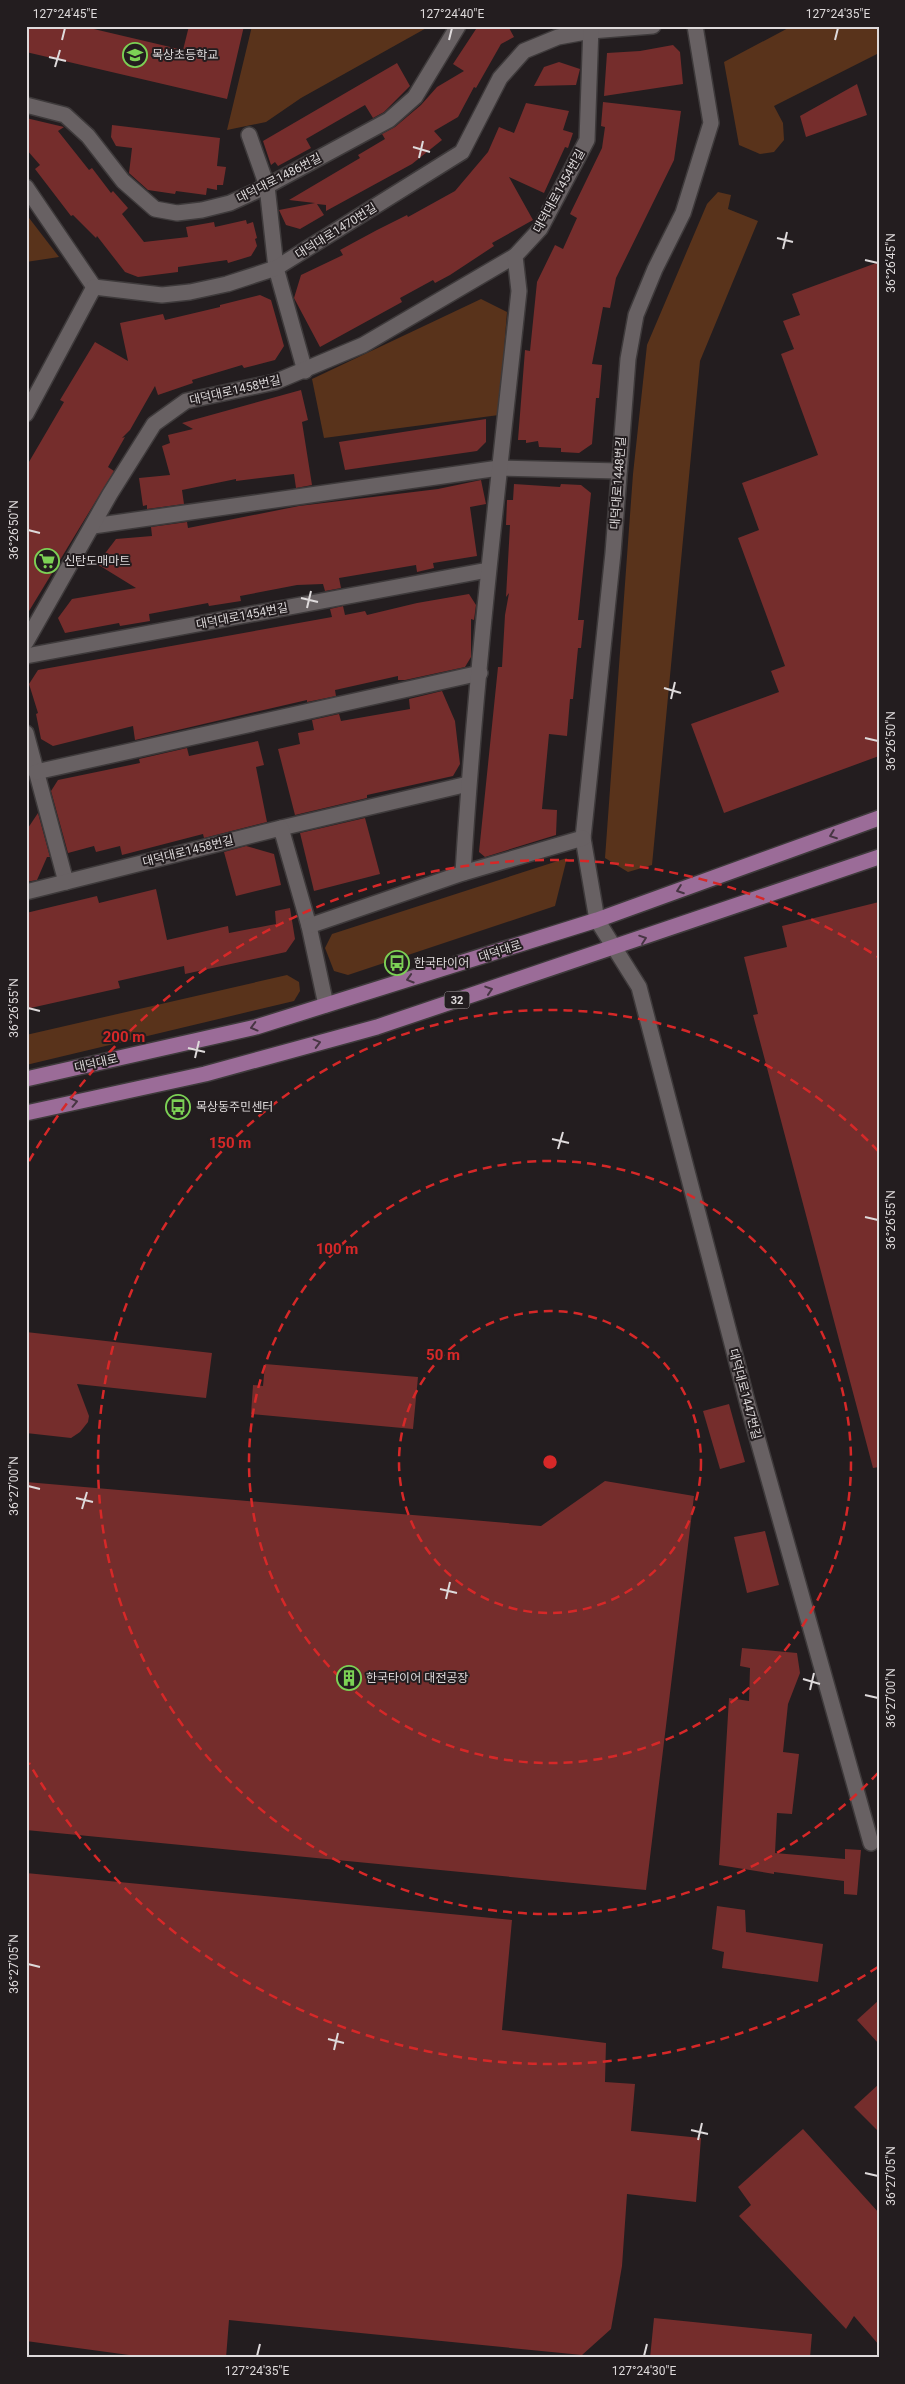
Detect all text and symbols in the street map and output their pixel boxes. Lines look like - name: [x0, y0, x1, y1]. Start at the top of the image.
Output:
- text: 127°24'45"E: [33, 7, 97, 21]
- text: 127°24'40"E: [420, 7, 484, 21]
- text: 127°24'35"E: [806, 7, 870, 21]
- school or university icon: 목상초등학교: [122, 42, 148, 68]
- place label: 목상초등학교: [152, 48, 218, 62]
- street label: 대덕대로1454번길: [530, 147, 588, 235]
- street label: 대덕대로1486번길: [234, 151, 324, 205]
- street label: 대덕대로1470번길: [293, 200, 379, 262]
- text: 36°26'45"N: [884, 233, 898, 293]
- street label: 대덕대로1458번길: [188, 373, 282, 407]
- street label: 대덕대로1448번길: [608, 436, 628, 530]
- text: 36°26'50"N: [7, 500, 21, 560]
- supermarket icon: 신탄도매마트: [34, 548, 60, 574]
- place label: 신탄도매마트: [64, 554, 130, 568]
- street label: 대덕대로1454번길: [195, 600, 289, 632]
- text: 36°26'50"N: [884, 711, 898, 771]
- one-way arrow: [829, 829, 838, 839]
- street label: 대덕대로1458번길: [141, 833, 235, 869]
- one-way arrow: [677, 884, 685, 894]
- one-way arrow: [638, 934, 646, 944]
- street label: 대덕대로: [477, 938, 523, 964]
- bus stop icon: 한국타이어: [384, 950, 410, 976]
- place label: 한국타이어: [414, 956, 469, 970]
- one-way arrow: [406, 974, 414, 984]
- text: 36°26'55"N: [7, 978, 21, 1038]
- one-way arrow: [484, 986, 492, 996]
- road number: 32: [444, 992, 470, 1008]
- one-way arrow: [250, 1021, 259, 1032]
- text: 200 m: [103, 1028, 145, 1046]
- one-way arrow: [312, 1039, 320, 1049]
- street label: 대덕대로: [73, 1051, 119, 1075]
- bus stop icon: 목상동주민센터: [165, 1094, 191, 1120]
- one-way arrow: [69, 1098, 78, 1108]
- place label: 목상동주민센터: [196, 1100, 273, 1114]
- text: 150 m: [209, 1134, 251, 1152]
- text: 36°26'55"N: [884, 1190, 898, 1250]
- text: 100 m: [316, 1240, 358, 1258]
- text: 50 m: [426, 1346, 460, 1364]
- street label: 대덕대로1447번길: [726, 1347, 764, 1441]
- centre of rings: [541, 1453, 559, 1471]
- text: 36°27'00"N: [7, 1456, 21, 1516]
- building icon: 한국타이어 대전공장: [336, 1665, 362, 1691]
- text: 36°27'00"N: [884, 1668, 898, 1728]
- place label: 한국타이어 대전공장: [366, 1671, 468, 1685]
- text: 36°27'05"N: [7, 1934, 21, 1994]
- text: 36°27'05"N: [884, 2146, 898, 2206]
- text: 127°24'35"E: [225, 2364, 289, 2378]
- text: 127°24'30"E: [612, 2364, 676, 2378]

